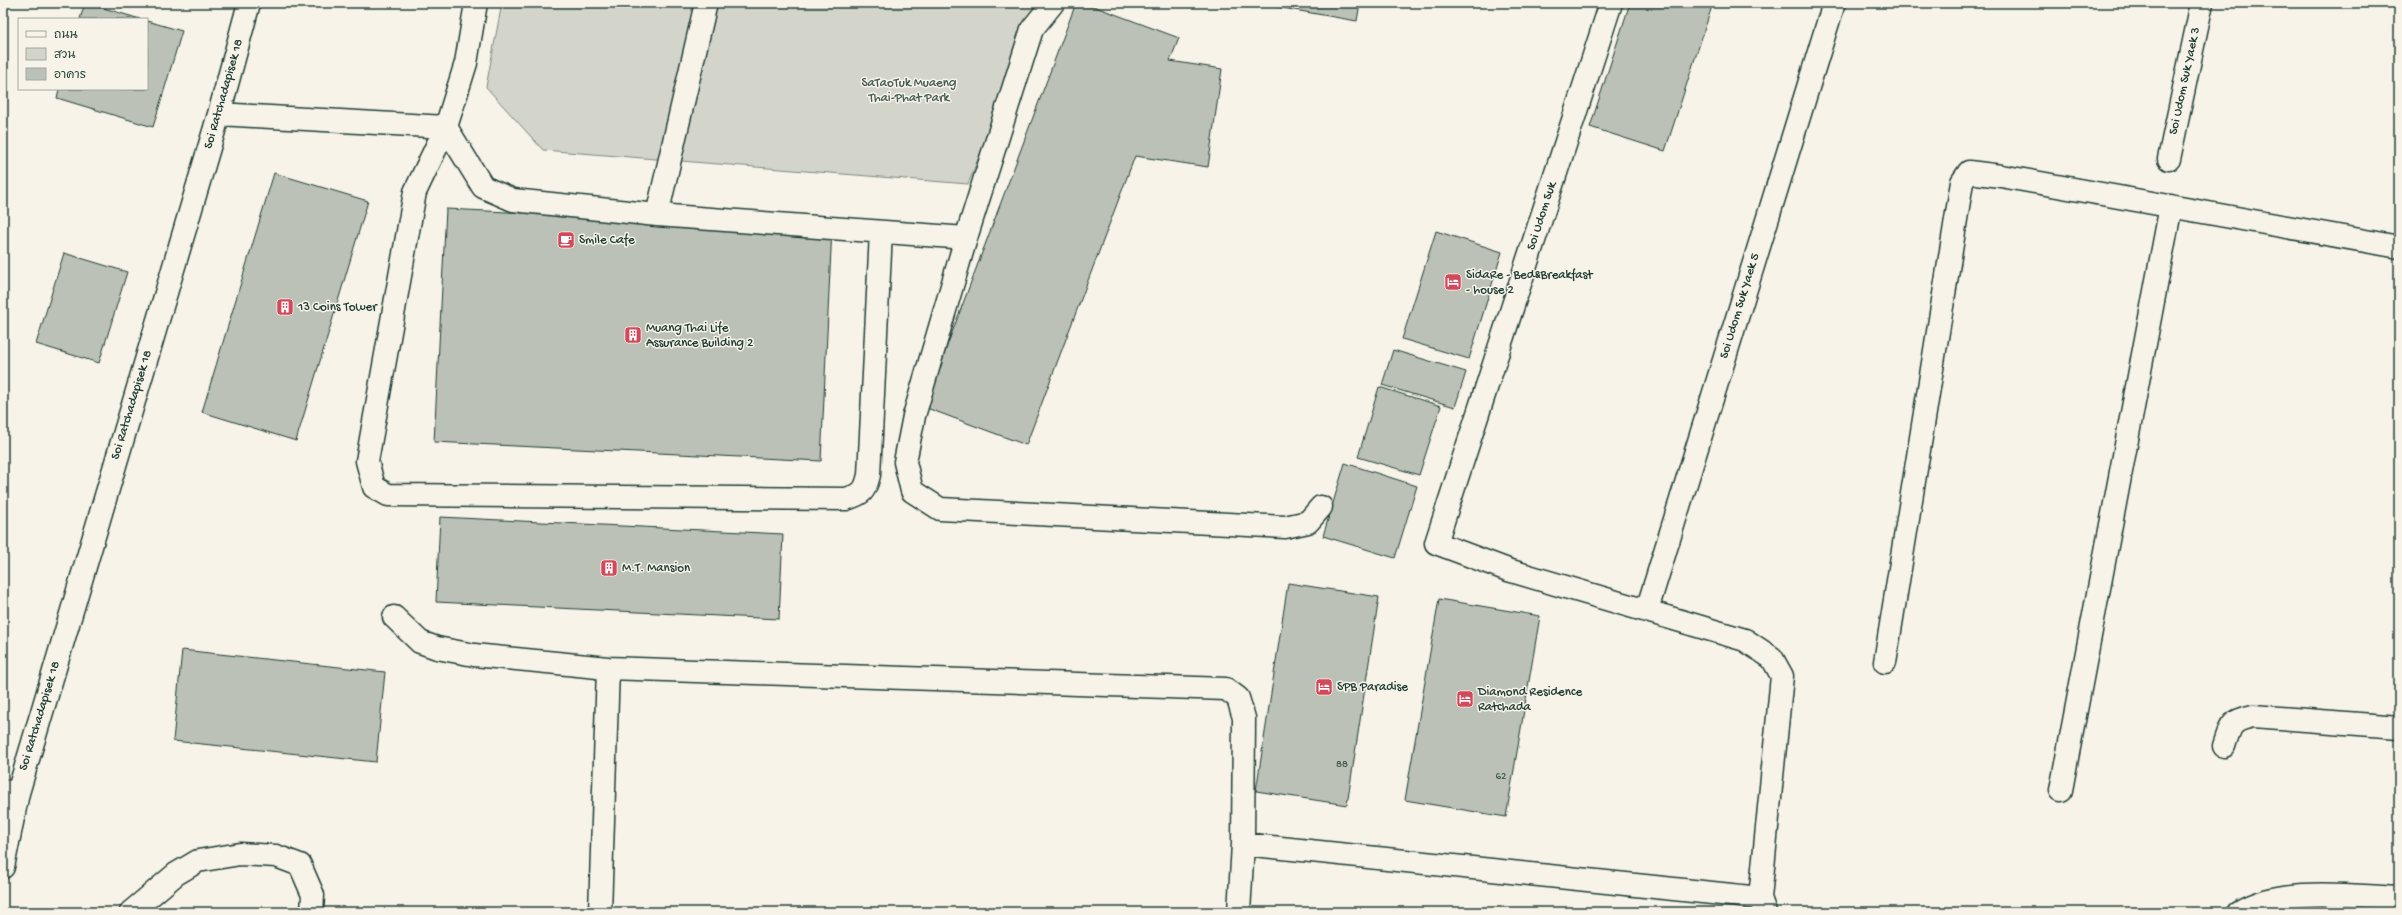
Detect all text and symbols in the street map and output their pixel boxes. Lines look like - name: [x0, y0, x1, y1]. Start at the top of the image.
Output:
- legend: [18, 18, 148, 90]
- street label: Soi Udom Suk Yaek 3: [2166, 26, 2204, 136]
- text: ถนน: [54, 29, 78, 43]
- street label: Soi Ratchadapisek 18: [201, 37, 247, 151]
- text: สวน: [54, 49, 75, 63]
- text: อาคาร: [54, 69, 86, 83]
- park label: SaTaoTuk Muaeng Thai-Phat Park: [862, 76, 956, 106]
- street label: Soi Udom Suk: [1524, 179, 1560, 252]
- cafe icon: Smile Cafe: [556, 230, 576, 250]
- place label: Smile Cafe: [579, 233, 635, 248]
- street label: Soi Udom Suk Yaek 5: [1717, 251, 1763, 361]
- place label: SidaRe - Bed&Breakfast - house 2: [1466, 268, 1594, 298]
- hotel icon: SidaRe - Bed&Breakfast - house 2: [1443, 272, 1463, 292]
- building icon: 13 Coins Tower: [275, 297, 295, 317]
- place label: 13 Coins Tower: [297, 300, 378, 315]
- place label: Muang Thai Life Assurance Building 2: [646, 321, 754, 351]
- building icon: Muang Thai Life Assurance Building 2: [623, 325, 643, 345]
- street label: Soi Ratchadapisek 18: [108, 349, 156, 461]
- building icon: M.T. Mansion: [599, 558, 619, 578]
- place label: M.T. Mansion: [622, 561, 691, 576]
- street label: Soi Ratchadapisek 18: [16, 660, 64, 772]
- hotel icon: SPB Paradise: [1314, 677, 1334, 697]
- place label: SPB Paradise: [1337, 680, 1408, 695]
- place label: Diamond Residence Ratchada: [1477, 685, 1582, 715]
- hotel icon: Diamond Residence Ratchada: [1455, 689, 1475, 709]
- house number: 88: [1336, 759, 1348, 771]
- house number: 62: [1496, 771, 1507, 783]

